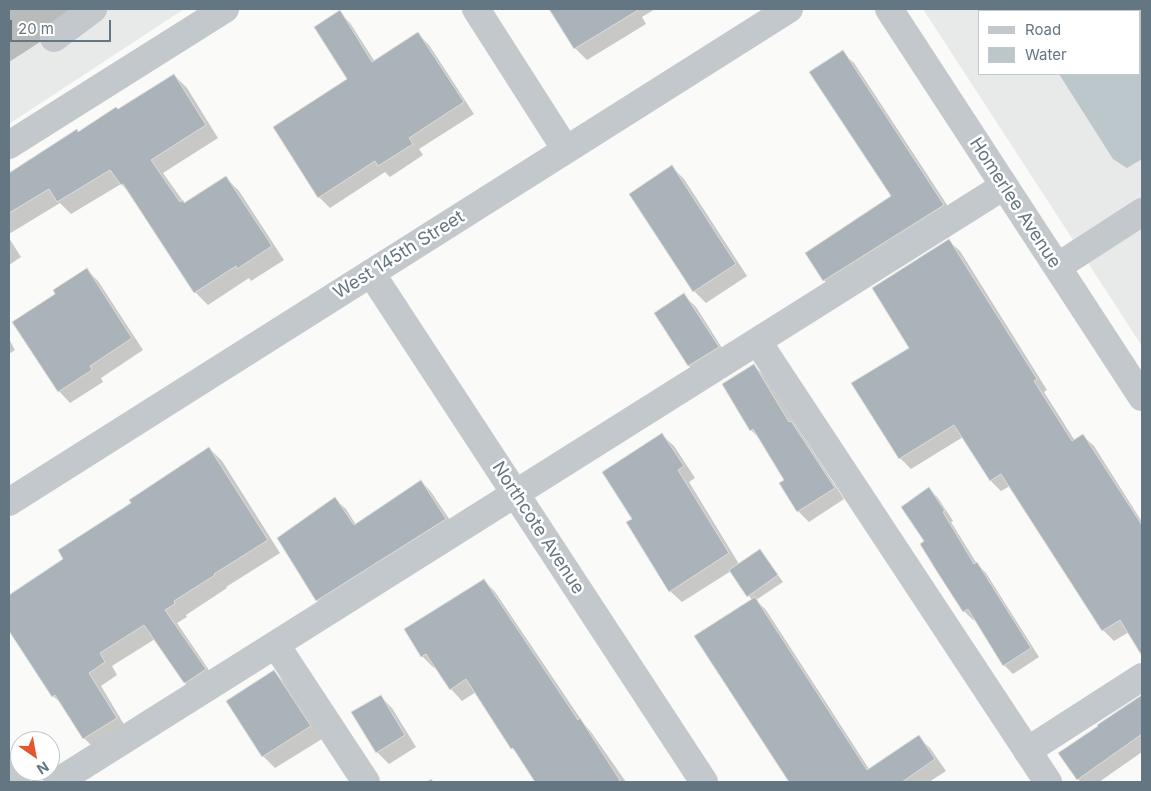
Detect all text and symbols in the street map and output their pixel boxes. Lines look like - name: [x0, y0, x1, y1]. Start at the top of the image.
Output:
- scale bar: [12, 10, 114, 42]
- legend: [978, 10, 1141, 75]
- text: 20 m: [18, 19, 54, 38]
- text: Road: [1025, 20, 1061, 39]
- text: Water: [1025, 45, 1067, 64]
- street label: Homerlee Avenue: [965, 134, 1065, 272]
- street label: West 145th Street: [330, 206, 468, 304]
- street label: Northcote Avenue: [487, 458, 589, 598]
- north arrow: [10, 731, 60, 781]
- text: N: [34, 758, 52, 778]

